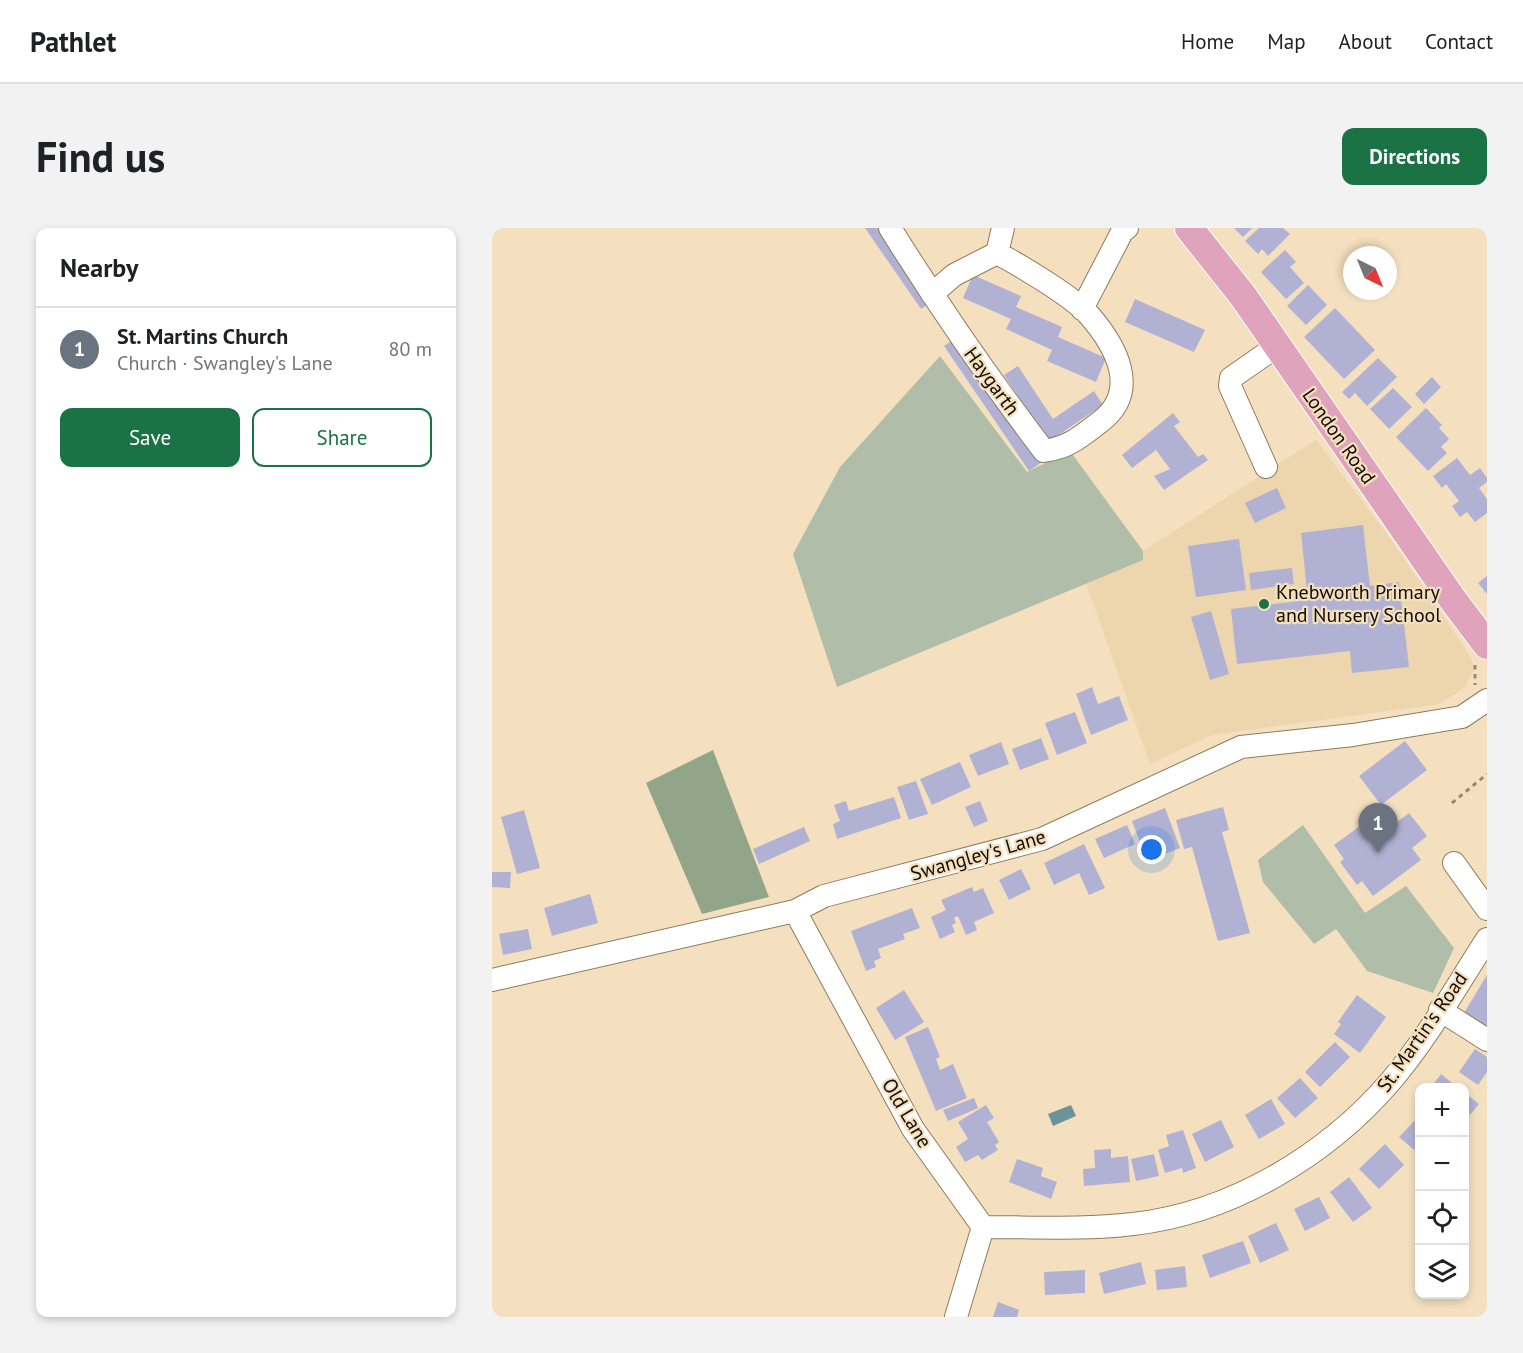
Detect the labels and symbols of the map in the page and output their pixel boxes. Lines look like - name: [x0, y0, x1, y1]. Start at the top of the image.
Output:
- north arrow: [1343, 246, 1397, 300]
- street label: Haygarth: [958, 342, 1026, 420]
- street label: London Road: [1297, 383, 1381, 489]
- place label: Knebworth Primary and Nursery School: [1276, 579, 1441, 628]
- marker: Knebworth Primary and Nursery School: [1257, 597, 1271, 611]
- pin: 1: [1358, 804, 1398, 853]
- street label: Swangley's Lane: [907, 823, 1049, 887]
- your location: [1137, 835, 1166, 864]
- street label: St. Martin's Road: [1371, 967, 1473, 1097]
- street label: Old Lane: [876, 1073, 938, 1153]

